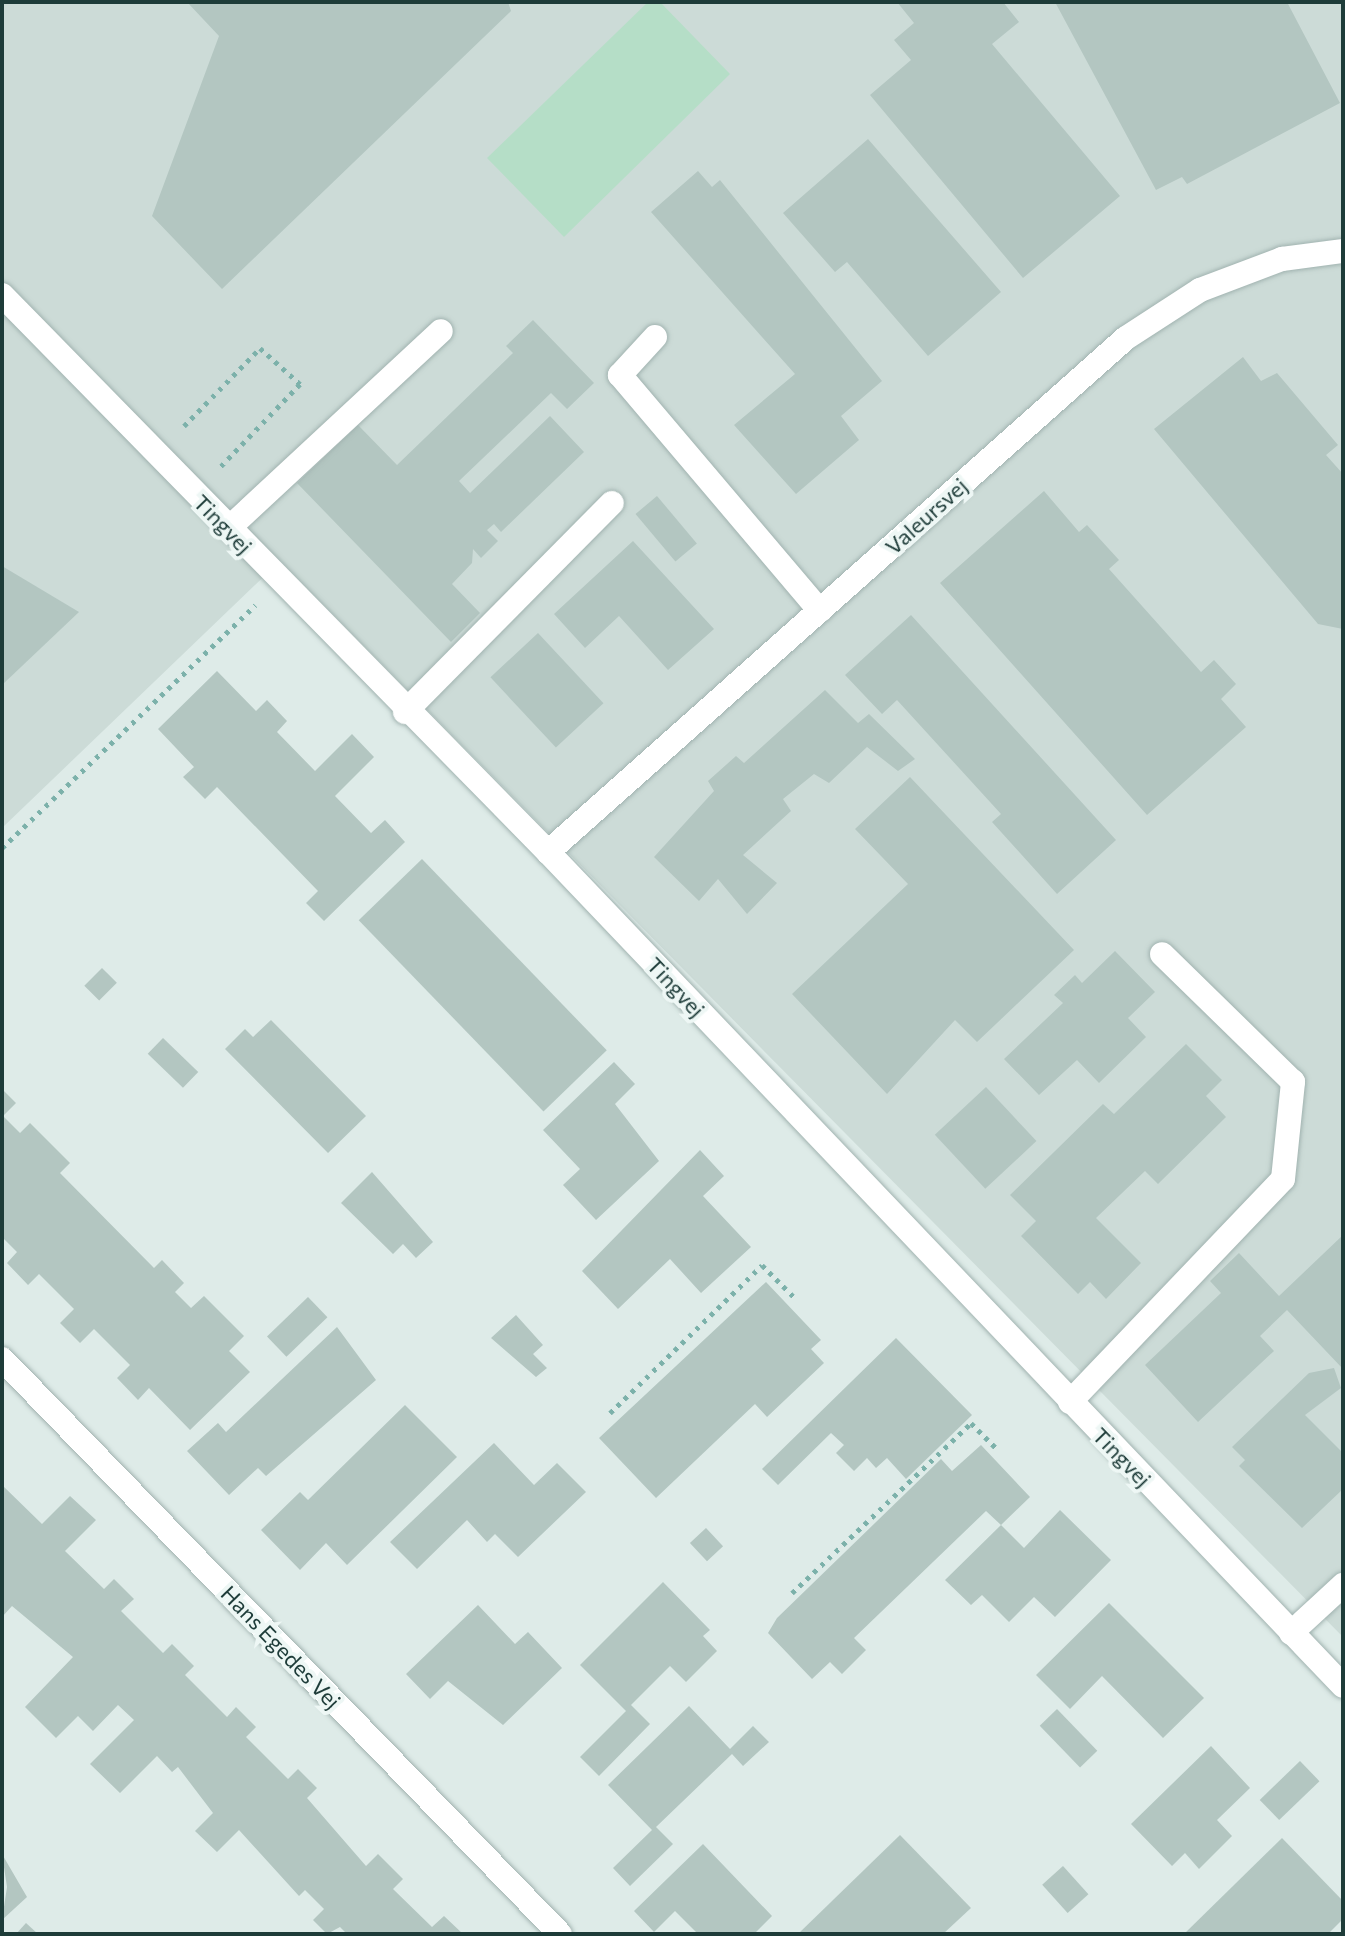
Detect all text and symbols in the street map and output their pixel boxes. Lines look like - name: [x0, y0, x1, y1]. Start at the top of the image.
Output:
- street label: Valeursvej: [880, 472, 972, 560]
- street label: Tingvej: [188, 489, 258, 559]
- street label: Tingvej: [642, 952, 710, 1022]
- street label: Tingvej: [1087, 1422, 1157, 1492]
- street label: Hans Egedes Vej: [216, 1580, 346, 1714]

